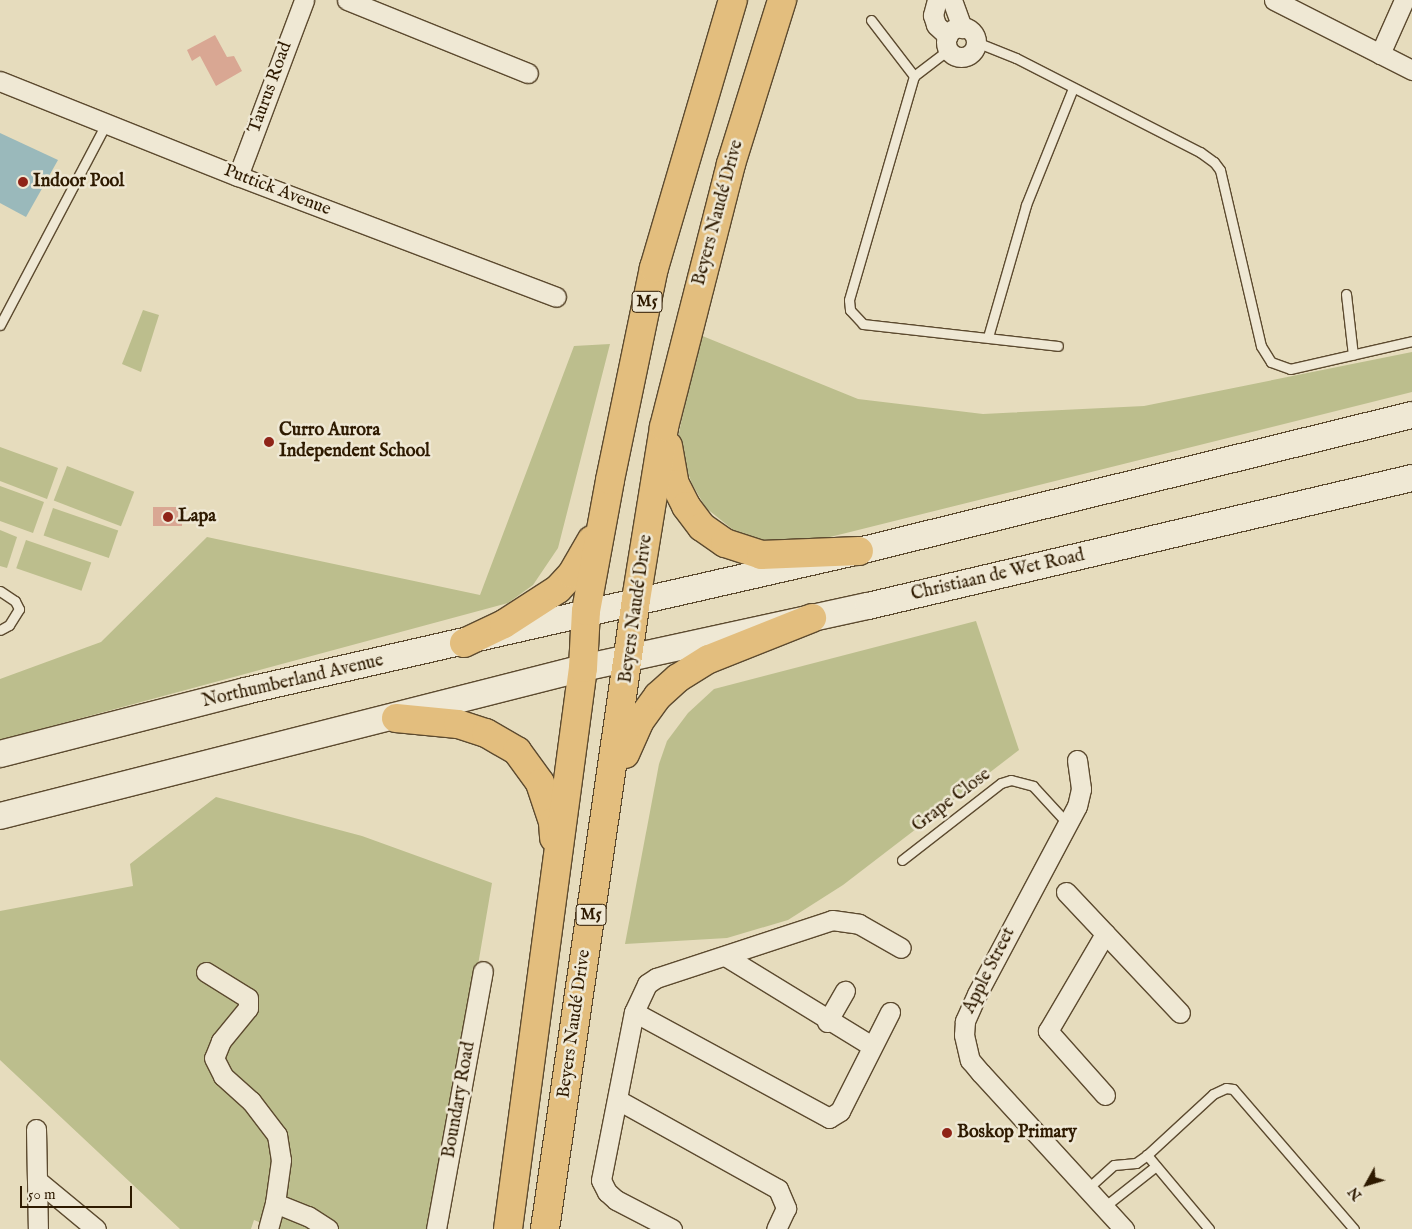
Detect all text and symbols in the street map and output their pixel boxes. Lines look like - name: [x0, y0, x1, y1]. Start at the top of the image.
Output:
- street label: Taurus Road: [244, 39, 298, 137]
- street label: Beyers Naudé Drive: [689, 138, 749, 288]
- street label: Puttick Avenue: [220, 161, 334, 221]
- place label: Indoor Pool: [33, 171, 124, 193]
- marker: Indoor Pool: [17, 176, 29, 188]
- road number: M5: [631, 288, 663, 316]
- place label: Curro Aurora Independent School: [279, 421, 430, 464]
- marker: Curro Aurora Independent School: [263, 436, 275, 448]
- place label: Lapa: [178, 506, 216, 528]
- marker: Lapa: [162, 511, 174, 523]
- street label: Beyers Naudé Drive: [616, 533, 658, 685]
- street label: Christiaan de Wet Road: [909, 546, 1087, 606]
- street label: Northumberland Avenue: [200, 651, 386, 713]
- street label: Grape Close: [909, 765, 995, 837]
- road number: M5: [575, 902, 607, 928]
- street label: Apple Street: [959, 925, 1021, 1017]
- street label: Beyers Naudé Drive: [554, 948, 596, 1100]
- street label: Boundary Road: [439, 1040, 481, 1160]
- place label: Boskop Primary: [957, 1122, 1077, 1144]
- marker: Boskop Primary: [941, 1127, 953, 1139]
- north arrow: [1342, 1159, 1392, 1209]
- scale bar: [22, 1176, 135, 1208]
- text: N: [1345, 1183, 1366, 1204]
- text: 50 m: [28, 1185, 56, 1204]

